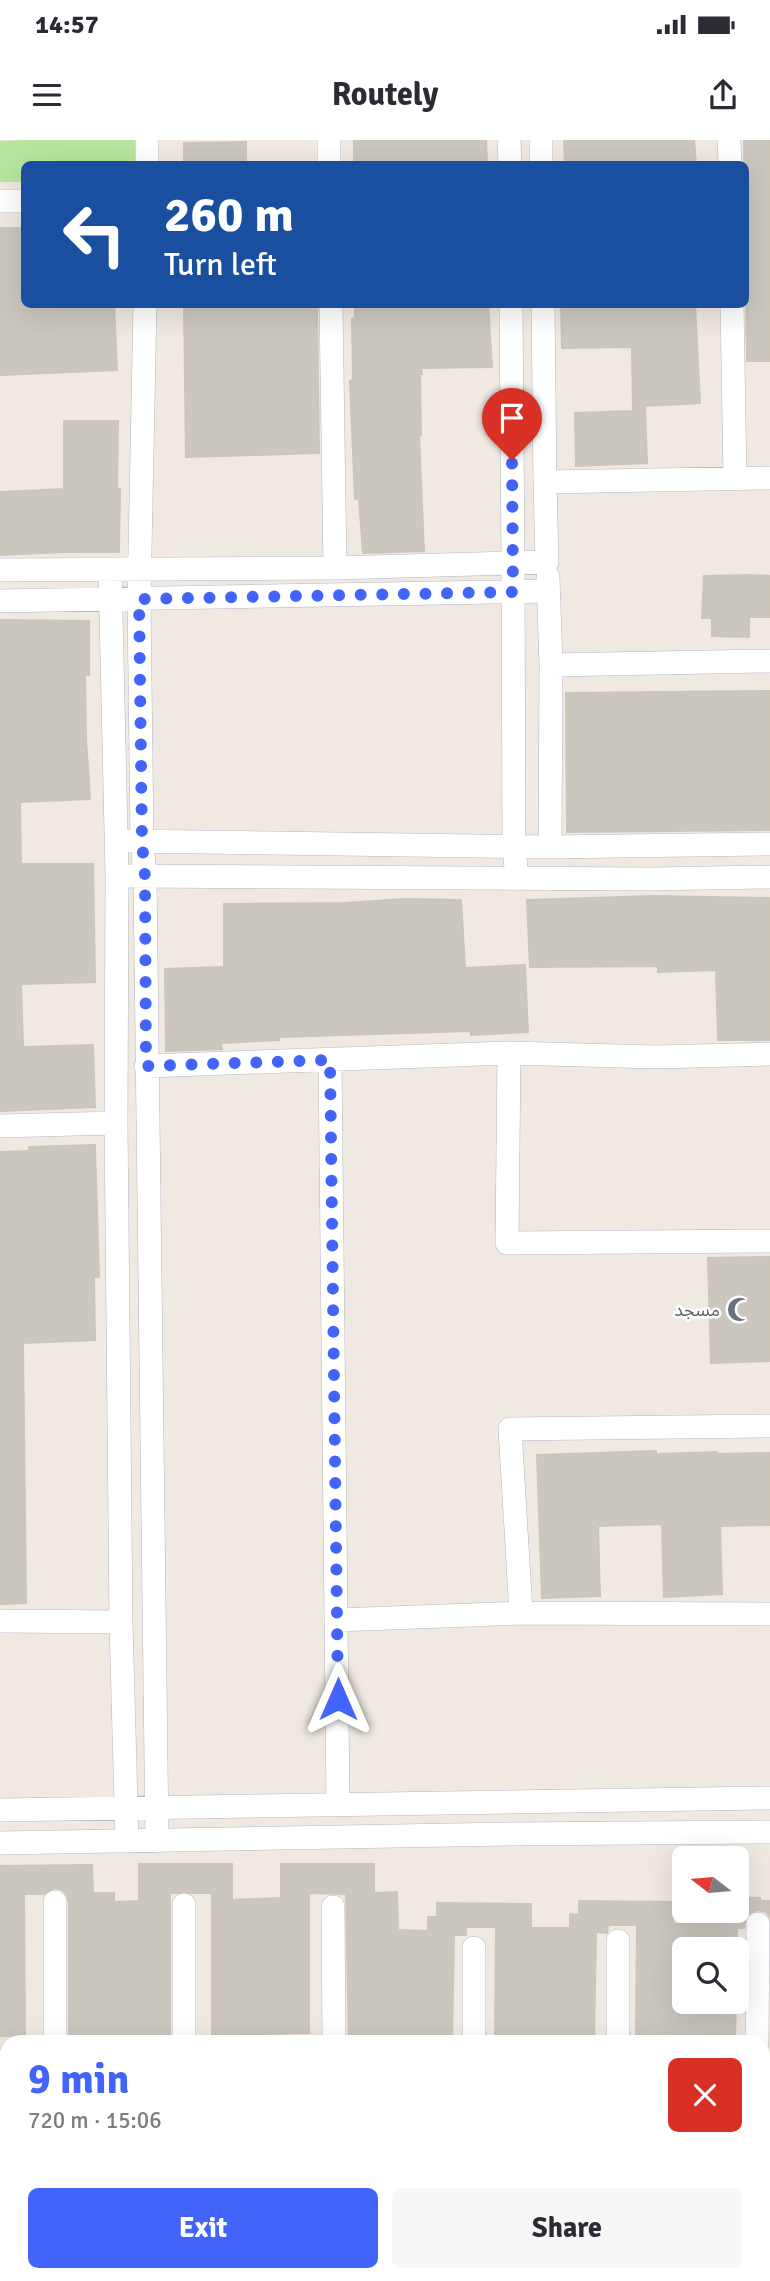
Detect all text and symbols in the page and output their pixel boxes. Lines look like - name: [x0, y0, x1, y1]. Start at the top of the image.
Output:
- text: 14:57: [35, 9, 99, 41]
- text: Routely: [332, 75, 438, 114]
- icon: menu: [28, 76, 66, 114]
- icon: share: [704, 76, 742, 114]
- text: 260 m: [164, 185, 294, 245]
- icon: left: [49, 189, 140, 280]
- text: Turn left: [164, 245, 277, 284]
- pin: [482, 388, 542, 460]
- icon: arrive: [493, 399, 531, 437]
- mosque icon: مسجد: [726, 1296, 754, 1324]
- place label: مسجد: [674, 1299, 720, 1321]
- position arrow: [301, 1662, 375, 1736]
- north arrow: [672, 1846, 749, 1923]
- map controls: [672, 1846, 749, 2014]
- button: search: [672, 1937, 749, 2014]
- text: 9 min: [28, 2054, 129, 2105]
- button: close: [668, 2058, 742, 2132]
- text: 720 m · 15:06: [28, 2106, 162, 2135]
- button: Exit: [28, 2188, 378, 2268]
- button: Share: [392, 2188, 742, 2268]

